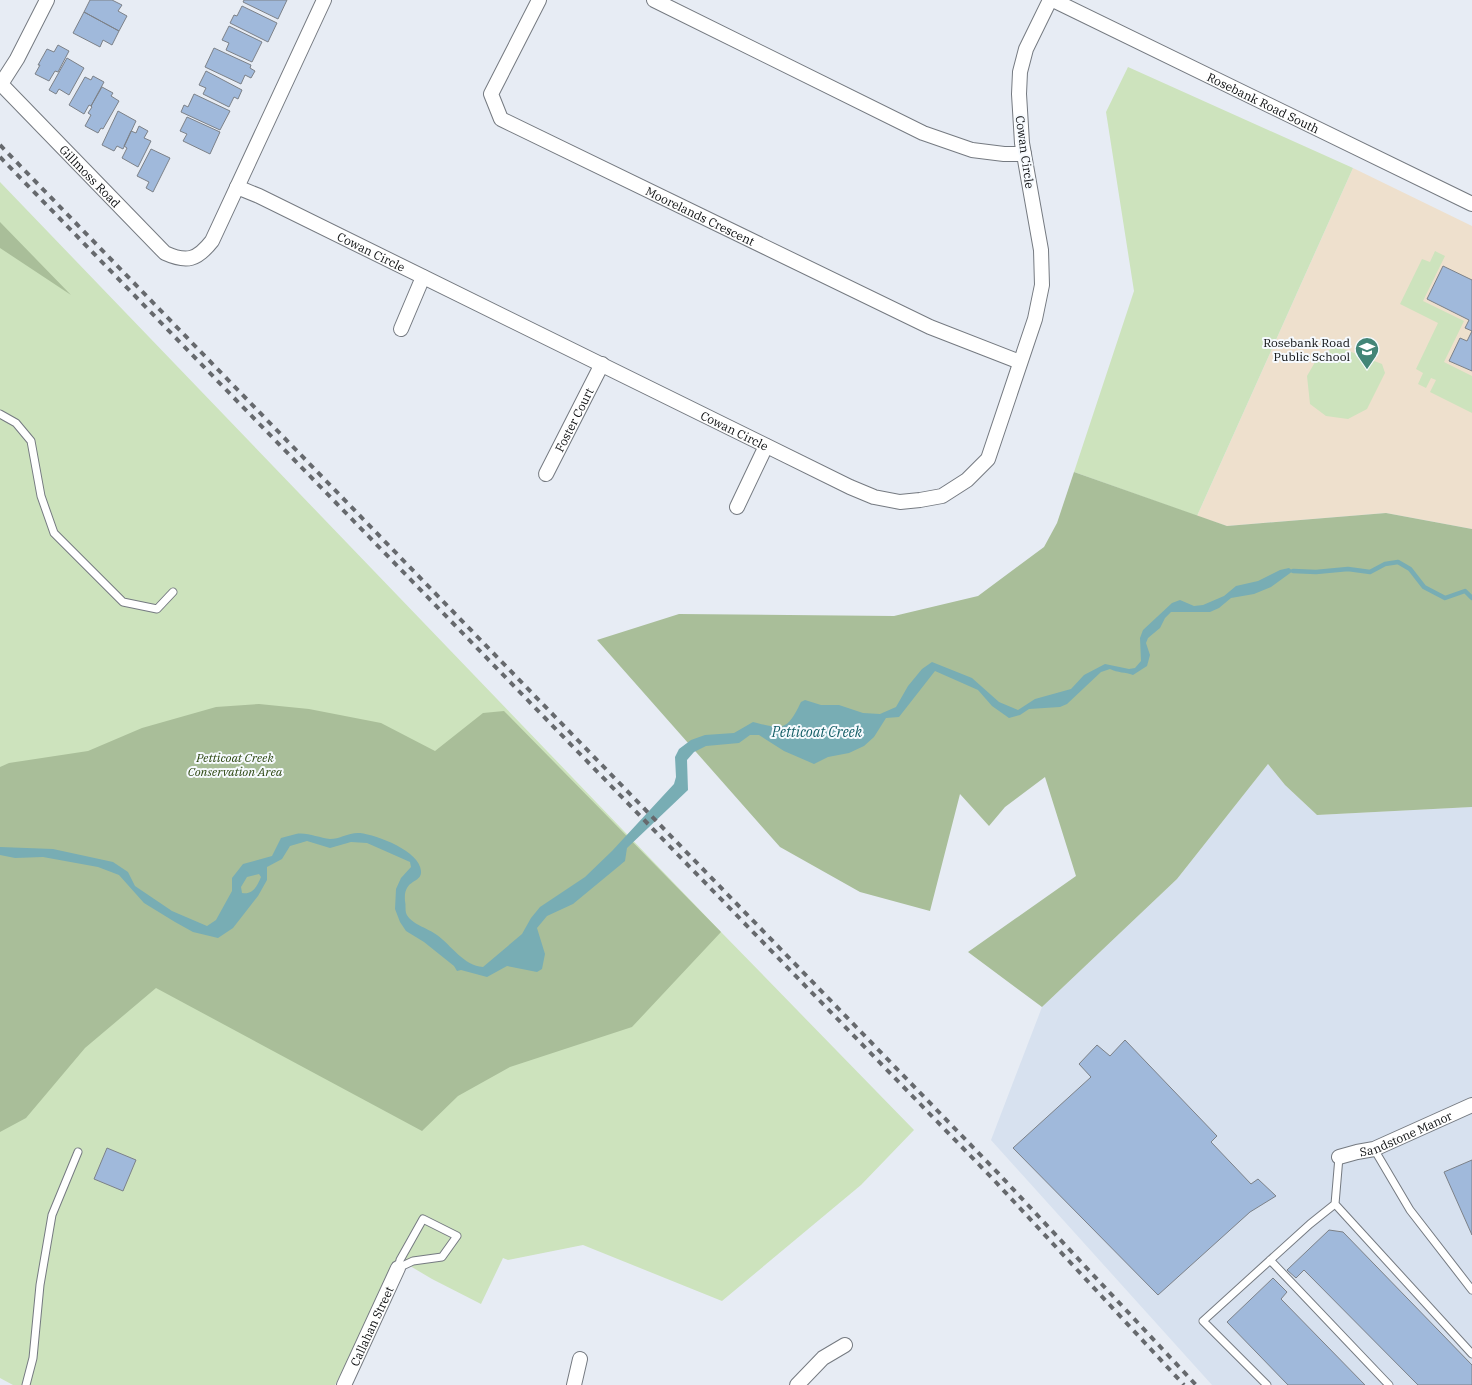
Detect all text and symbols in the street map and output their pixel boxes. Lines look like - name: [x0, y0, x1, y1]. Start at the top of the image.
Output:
- street label: Rosebank Road South: [1205, 69, 1322, 136]
- street label: Cowan Circle: [1012, 114, 1038, 190]
- street label: Gillmoss Road: [57, 142, 124, 210]
- street label: Moorelands Crescent: [643, 183, 757, 248]
- street label: Cowan Circle: [335, 228, 408, 274]
- place label: Rosebank Road Public School: [1263, 335, 1350, 364]
- school or university icon: Rosebank Road Public School: [1354, 336, 1380, 370]
- street label: Foster Court: [551, 385, 596, 454]
- street label: Cowan Circle: [698, 407, 771, 453]
- water label: Petticoat Creek: [771, 723, 863, 741]
- park label: Petticoat Creek Conservation Area: [188, 750, 283, 779]
- street label: Sandstone Manor: [1358, 1107, 1455, 1159]
- street label: Callahan Street: [346, 1284, 396, 1368]

